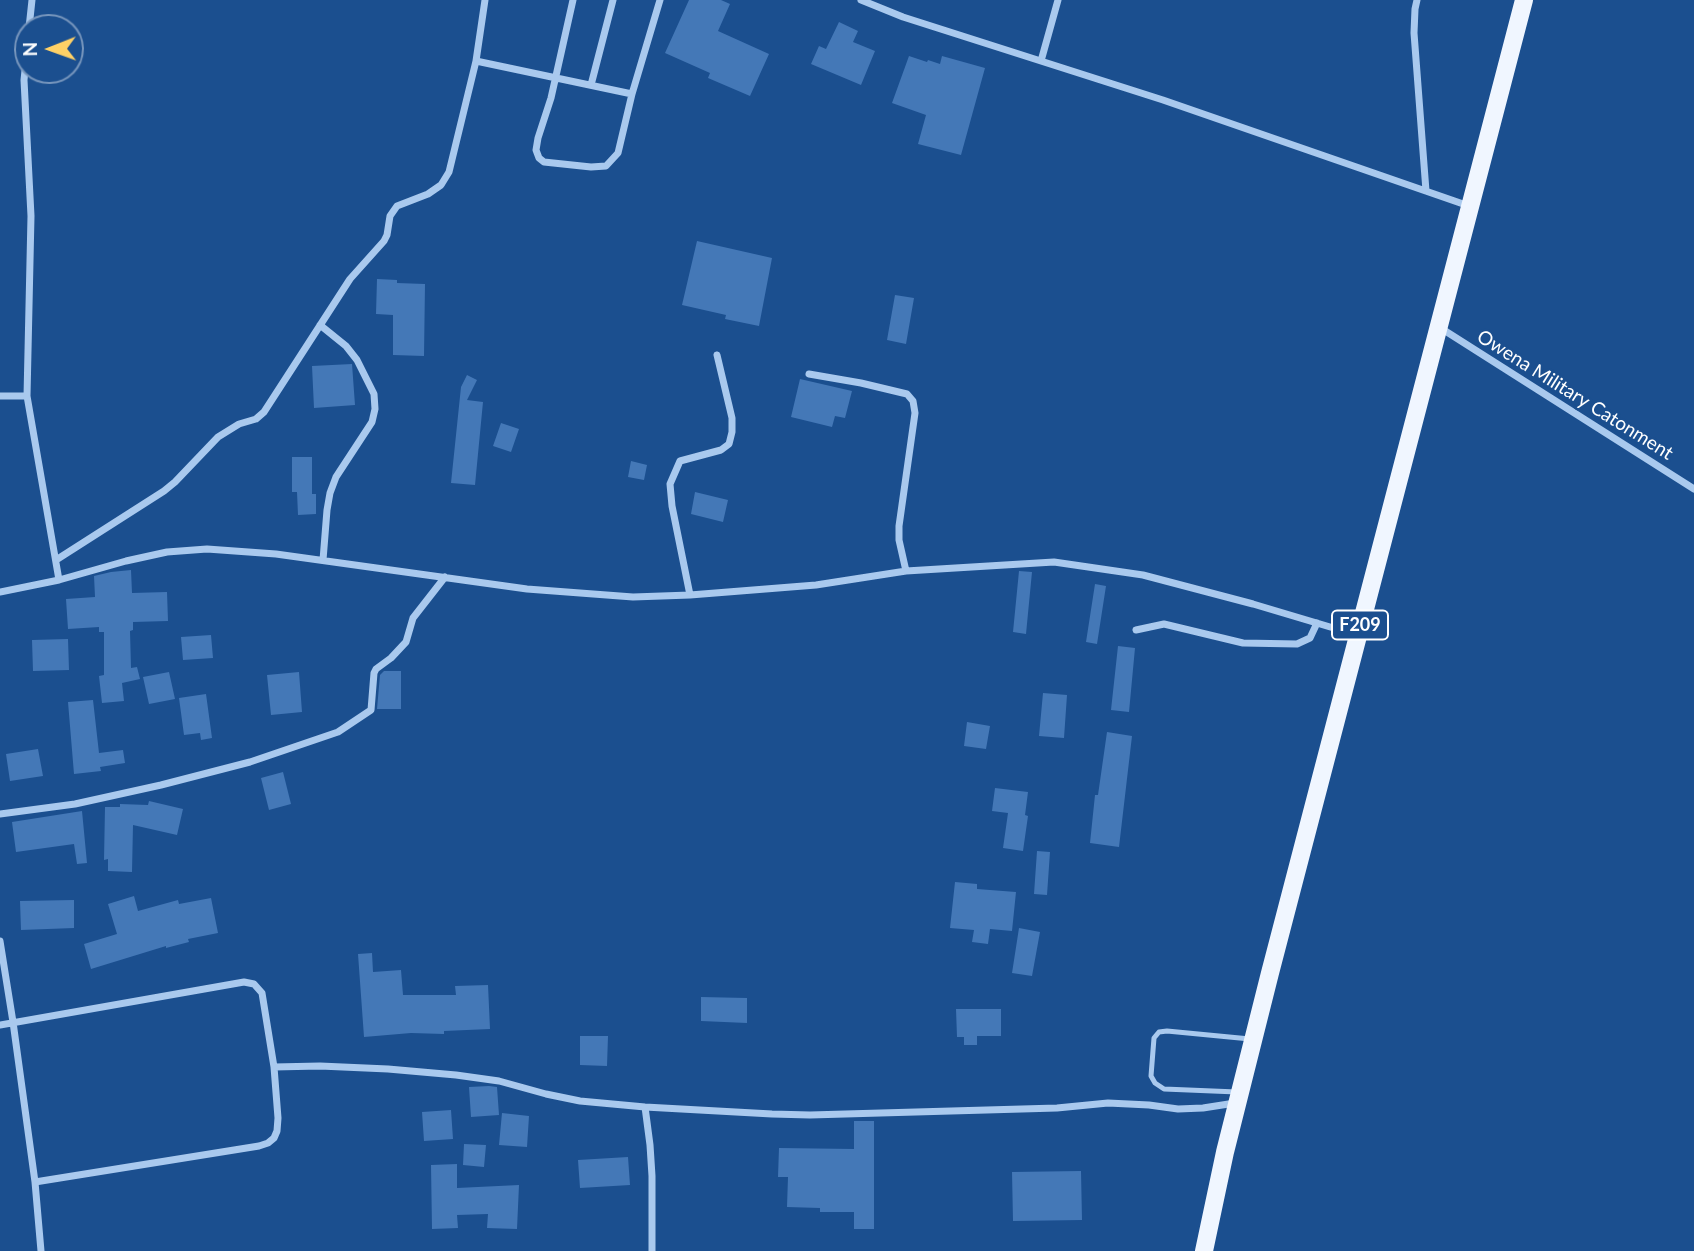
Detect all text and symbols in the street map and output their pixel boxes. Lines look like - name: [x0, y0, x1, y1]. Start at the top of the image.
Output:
- north arrow: [14, 14, 84, 84]
- text: N: [18, 42, 41, 57]
- street label: Owena Military Catonment: [1473, 325, 1677, 465]
- road number: F209: [1332, 610, 1388, 640]

